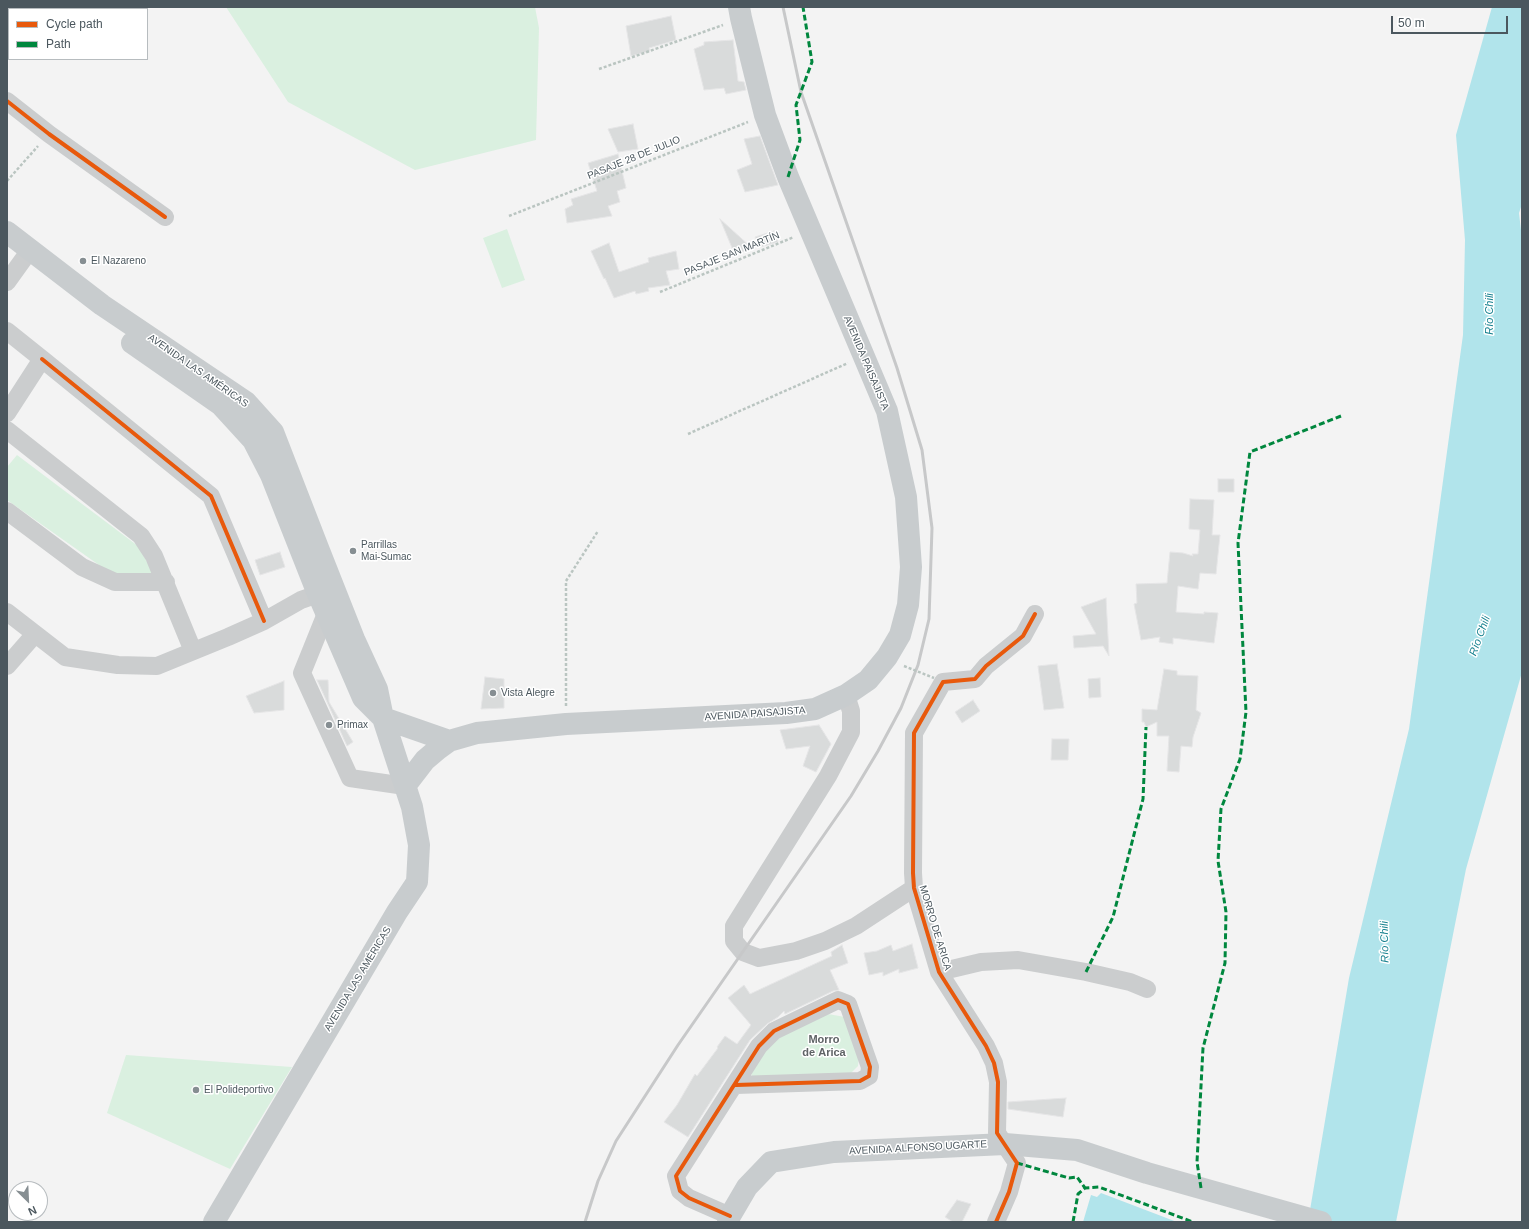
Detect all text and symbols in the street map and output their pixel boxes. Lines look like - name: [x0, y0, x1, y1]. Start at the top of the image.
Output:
- legend: [8, 8, 148, 60]
- scale bar: [1393, 8, 1510, 34]
- text: 50 m: [1398, 16, 1425, 30]
- text: Cycle path: [46, 17, 103, 31]
- text: Path: [46, 37, 71, 51]
- street label: PASAJE 28 DE JULIO: [586, 134, 682, 182]
- street label: PASAJE SAN MARTÍN: [683, 229, 781, 279]
- place label: El Nazareno: [91, 255, 146, 267]
- marker: El Nazareno: [78, 256, 88, 266]
- water label: Río Chili: [1483, 293, 1497, 335]
- street label: AVENIDA PAISAJISTA: [841, 314, 891, 412]
- street label: AVENIDA LAS AMÉRICAS: [145, 332, 251, 410]
- place label: Parrillas Mai-Sumac: [361, 539, 412, 562]
- marker: Parrillas Mai-Sumac: [348, 546, 358, 556]
- water label: Río Chili: [1467, 614, 1493, 658]
- place label: Vista Alegre: [501, 687, 555, 699]
- marker: Vista Alegre: [488, 688, 498, 698]
- street label: AVENIDA PAISAJISTA: [704, 704, 806, 724]
- place label: Primax: [337, 719, 368, 731]
- marker: Primax: [324, 720, 334, 730]
- street label: MORRO DE ARICA: [916, 884, 954, 972]
- water label: Río Chili: [1378, 921, 1392, 963]
- street label: AVENIDA LAS AMÉRICAS: [322, 925, 394, 1033]
- district label: Morro de Arica: [802, 1033, 846, 1059]
- place label: El Polideportivo: [204, 1084, 273, 1096]
- marker: El Polideportivo: [191, 1085, 201, 1095]
- street label: AVENIDA ALFONSO UGARTE: [849, 1138, 987, 1158]
- north arrow: [8, 1181, 48, 1221]
- text: N: [26, 1204, 39, 1218]

